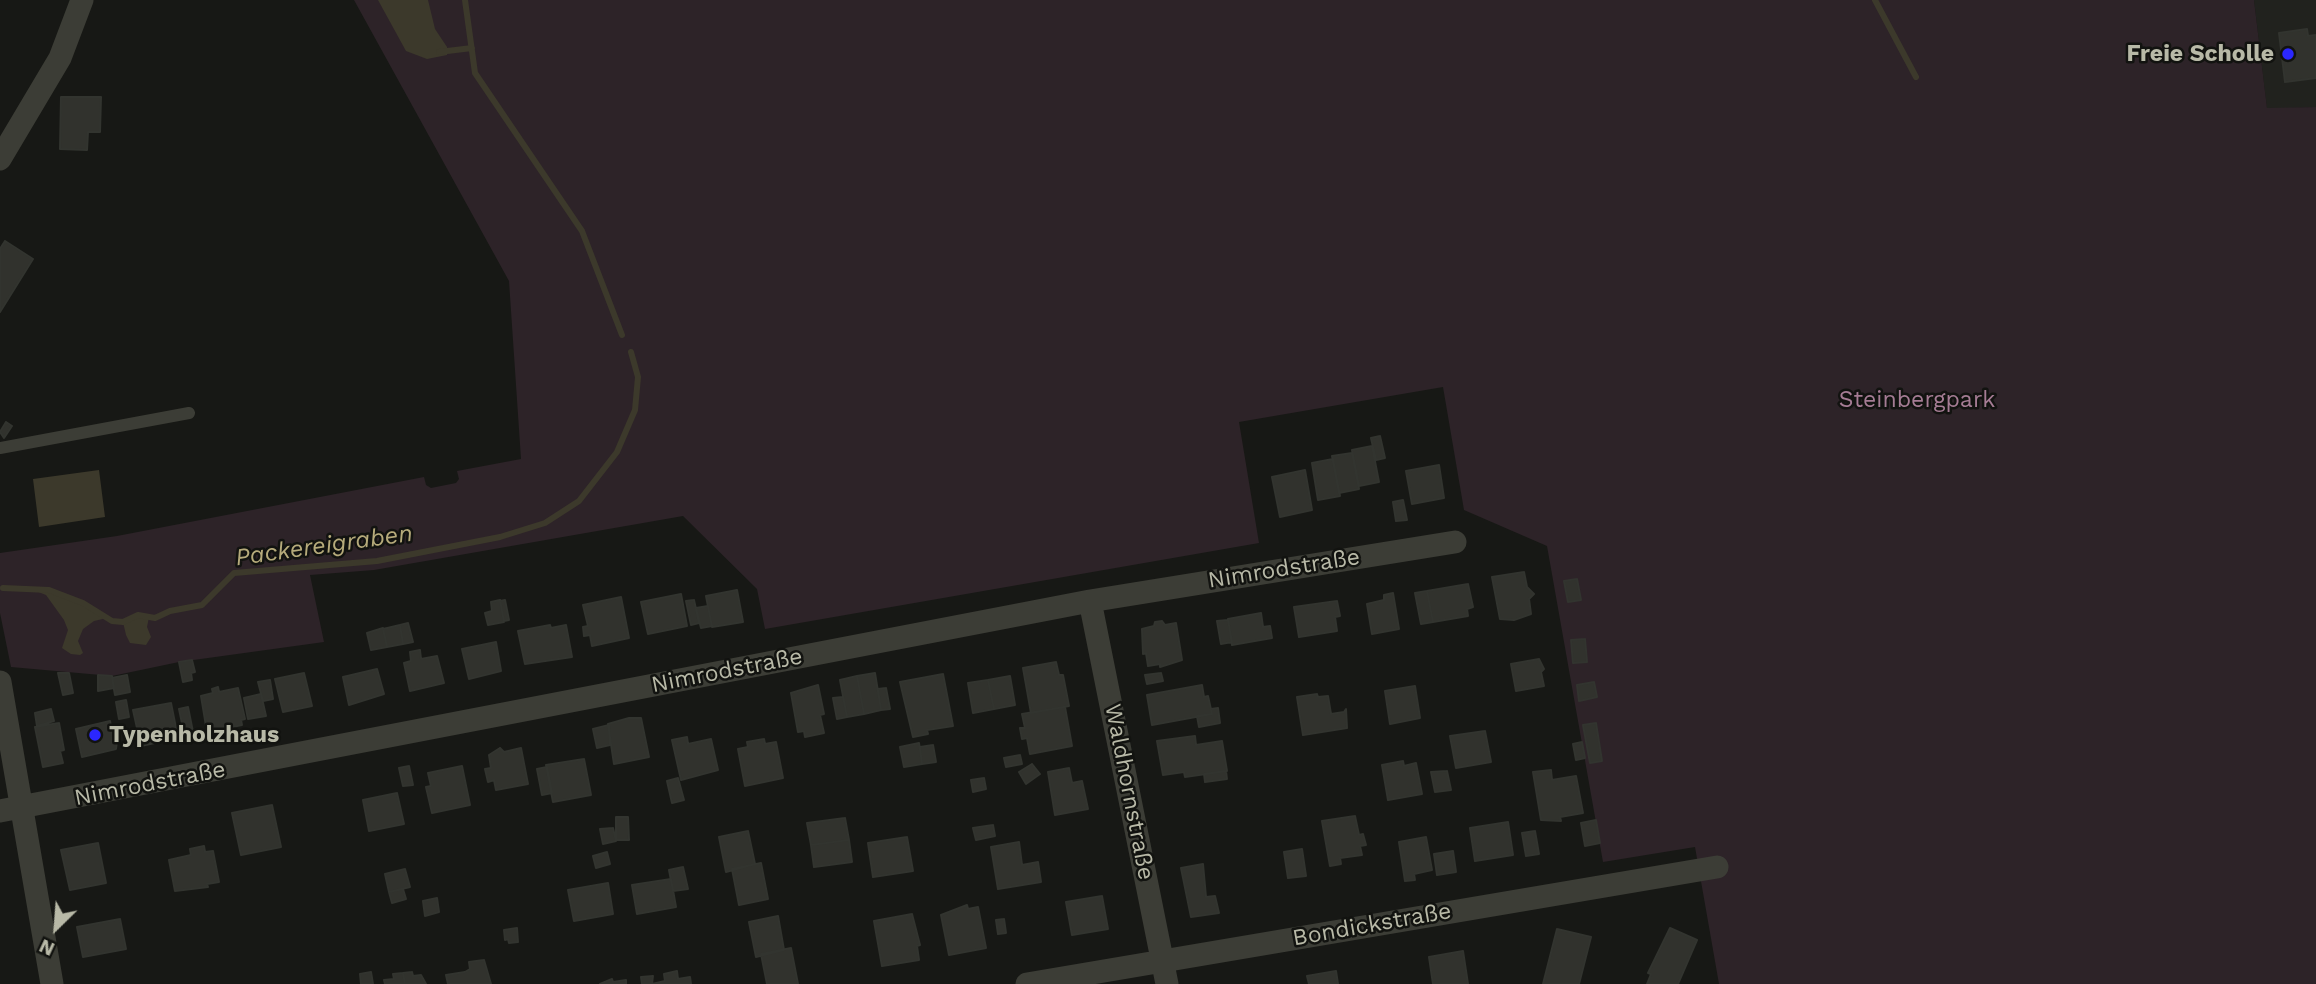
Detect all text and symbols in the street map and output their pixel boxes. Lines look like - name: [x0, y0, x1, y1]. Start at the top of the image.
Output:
- place label: Freie Scholle: [2126, 40, 2274, 68]
- marker: Freie Scholle: [2280, 46, 2296, 62]
- park label: Steinbergpark: [1839, 386, 1995, 414]
- water label: Packereigraben: [234, 519, 414, 573]
- street label: Nimrodstraße: [1206, 543, 1362, 595]
- street label: Nimrodstraße: [649, 643, 805, 699]
- street label: Waldhornstraße: [1098, 702, 1160, 882]
- place label: Typenholzhaus: [109, 721, 279, 749]
- marker: Typenholzhaus: [87, 727, 103, 743]
- street label: Nimrodstraße: [72, 756, 228, 812]
- north arrow: [21, 893, 91, 963]
- street label: Bondickstraße: [1291, 897, 1453, 953]
- text: N: [36, 934, 58, 961]

